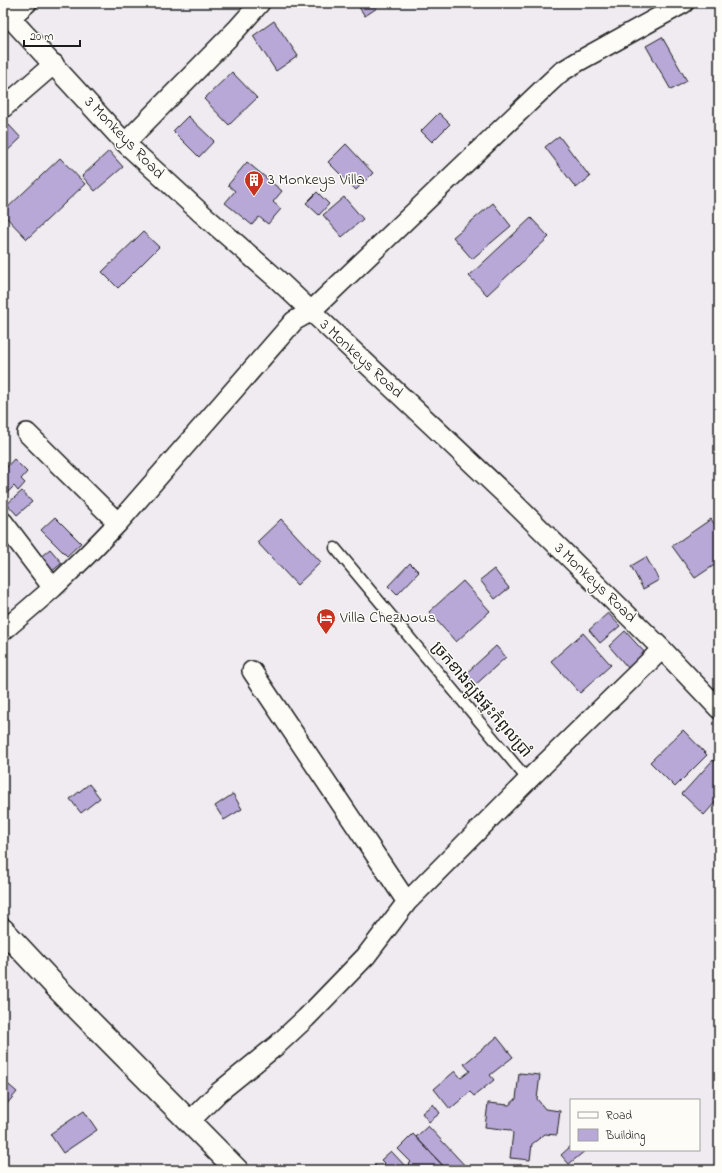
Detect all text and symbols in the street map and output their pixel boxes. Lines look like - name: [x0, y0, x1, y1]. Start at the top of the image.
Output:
- scale bar: [24, 22, 80, 48]
- text: 20 m: [30, 28, 53, 46]
- street label: 3 Monkeys Road: [78, 91, 170, 185]
- place label: 3 Monkeys Villa: [268, 168, 365, 192]
- building icon: 3 Monkeys Villa: [243, 169, 265, 197]
- street label: 3 Monkeys Road: [314, 314, 408, 404]
- street label: 3 Monkeys Road: [548, 537, 642, 629]
- place label: Villa ChezNous: [339, 606, 436, 630]
- hotel icon: Villa ChezNous: [315, 607, 337, 635]
- street label: ច្រកខាងត្បូងផ្ទះកំពូលប្រាំ: [425, 637, 537, 763]
- legend: [570, 1099, 700, 1151]
- text: Road: [606, 1107, 632, 1125]
- text: Building: [605, 1127, 645, 1146]

